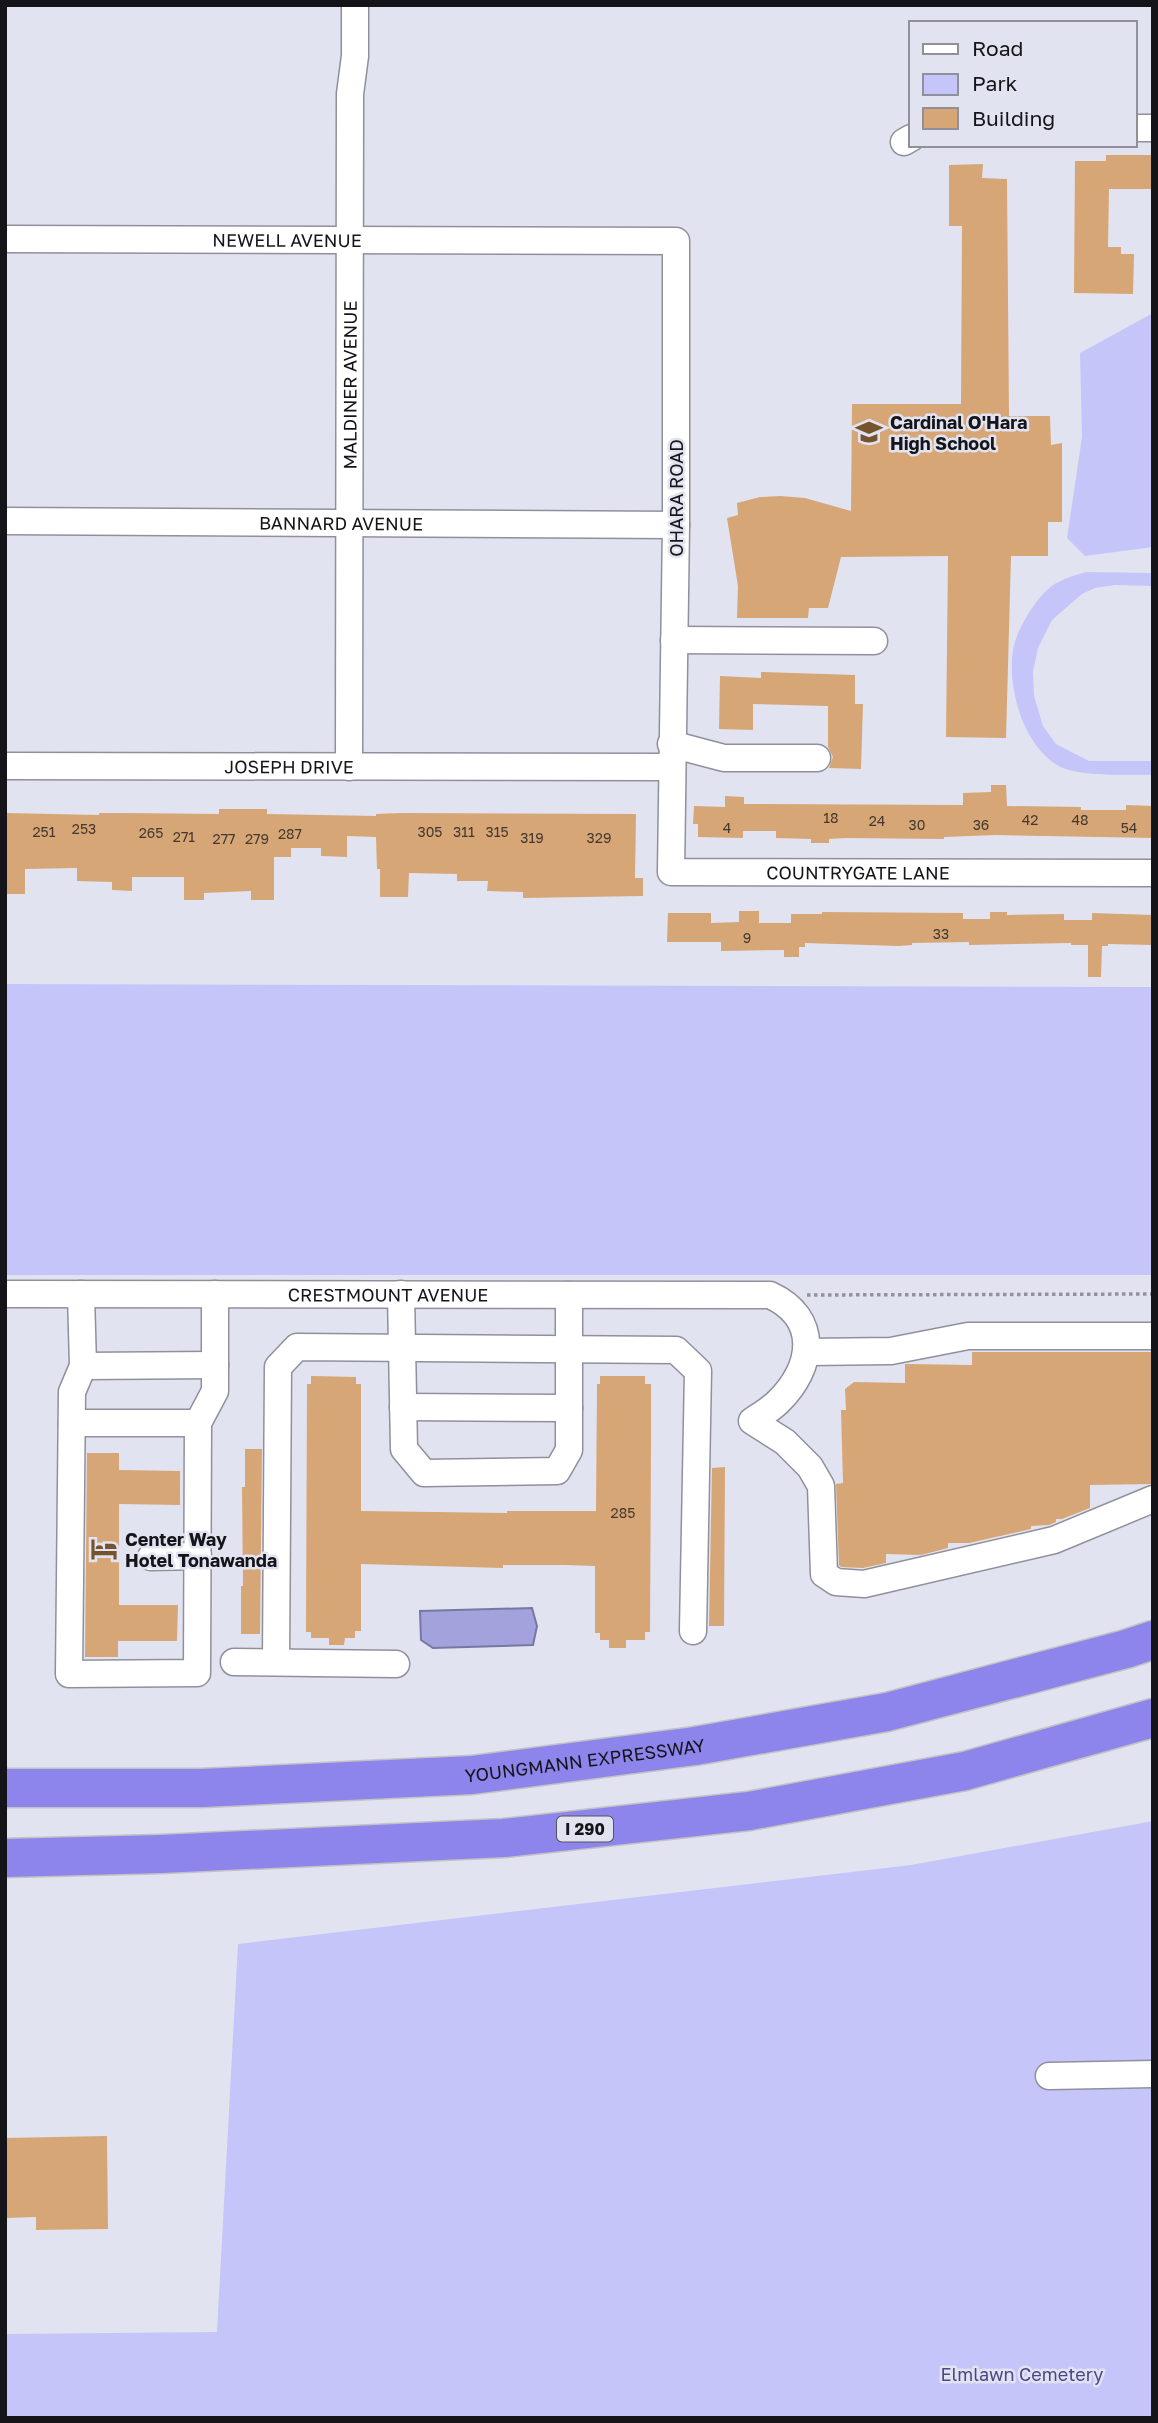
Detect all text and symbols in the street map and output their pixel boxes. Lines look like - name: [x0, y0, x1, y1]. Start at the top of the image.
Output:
- legend: [909, 21, 1137, 147]
- text: Road: [972, 35, 1023, 61]
- text: Park: [972, 70, 1018, 96]
- text: Building: [972, 105, 1055, 131]
- street label: NEWELL AVENUE: [212, 229, 362, 251]
- street label: MALDINER AVENUE: [338, 301, 361, 469]
- place label: Cardinal O'Hara High School: [890, 411, 1027, 454]
- school or university icon: Cardinal O'Hara High School: [854, 417, 884, 447]
- street label: OHARA ROAD: [665, 439, 687, 557]
- street label: BANNARD AVENUE: [259, 512, 423, 534]
- street label: JOSEPH DRIVE: [224, 755, 354, 778]
- house number: 18: [823, 809, 839, 826]
- house number: 42: [1022, 811, 1038, 828]
- house number: 48: [1071, 811, 1089, 828]
- house number: 24: [869, 812, 885, 829]
- house number: 30: [909, 816, 925, 833]
- house number: 36: [973, 816, 989, 833]
- house number: 4: [723, 819, 731, 836]
- house number: 54: [1121, 819, 1137, 836]
- house number: 253: [72, 820, 96, 837]
- house number: 251: [32, 823, 56, 840]
- house number: 305: [418, 823, 443, 840]
- house number: 311: [453, 823, 475, 840]
- house number: 315: [485, 823, 509, 840]
- house number: 265: [139, 824, 163, 841]
- house number: 287: [278, 825, 302, 842]
- house number: 271: [173, 828, 195, 845]
- house number: 319: [520, 829, 544, 846]
- house number: 329: [587, 829, 611, 846]
- house number: 277: [213, 830, 235, 847]
- house number: 279: [245, 830, 269, 847]
- street label: COUNTRYGATE LANE: [766, 861, 950, 884]
- house number: 33: [933, 925, 949, 942]
- house number: 9: [743, 929, 751, 946]
- street label: CRESTMOUNT AVENUE: [288, 1283, 488, 1306]
- house number: 285: [611, 1504, 635, 1521]
- place label: Center Way Hotel Tonawanda: [125, 1528, 277, 1571]
- hotel icon: Center Way Hotel Tonawanda: [89, 1534, 119, 1564]
- street label: YOUNGMANN EXPRESSWAY: [464, 1733, 707, 1786]
- road number: I 290: [557, 1816, 613, 1842]
- park label: Elmlawn Cemetery: [941, 2363, 1103, 2385]

